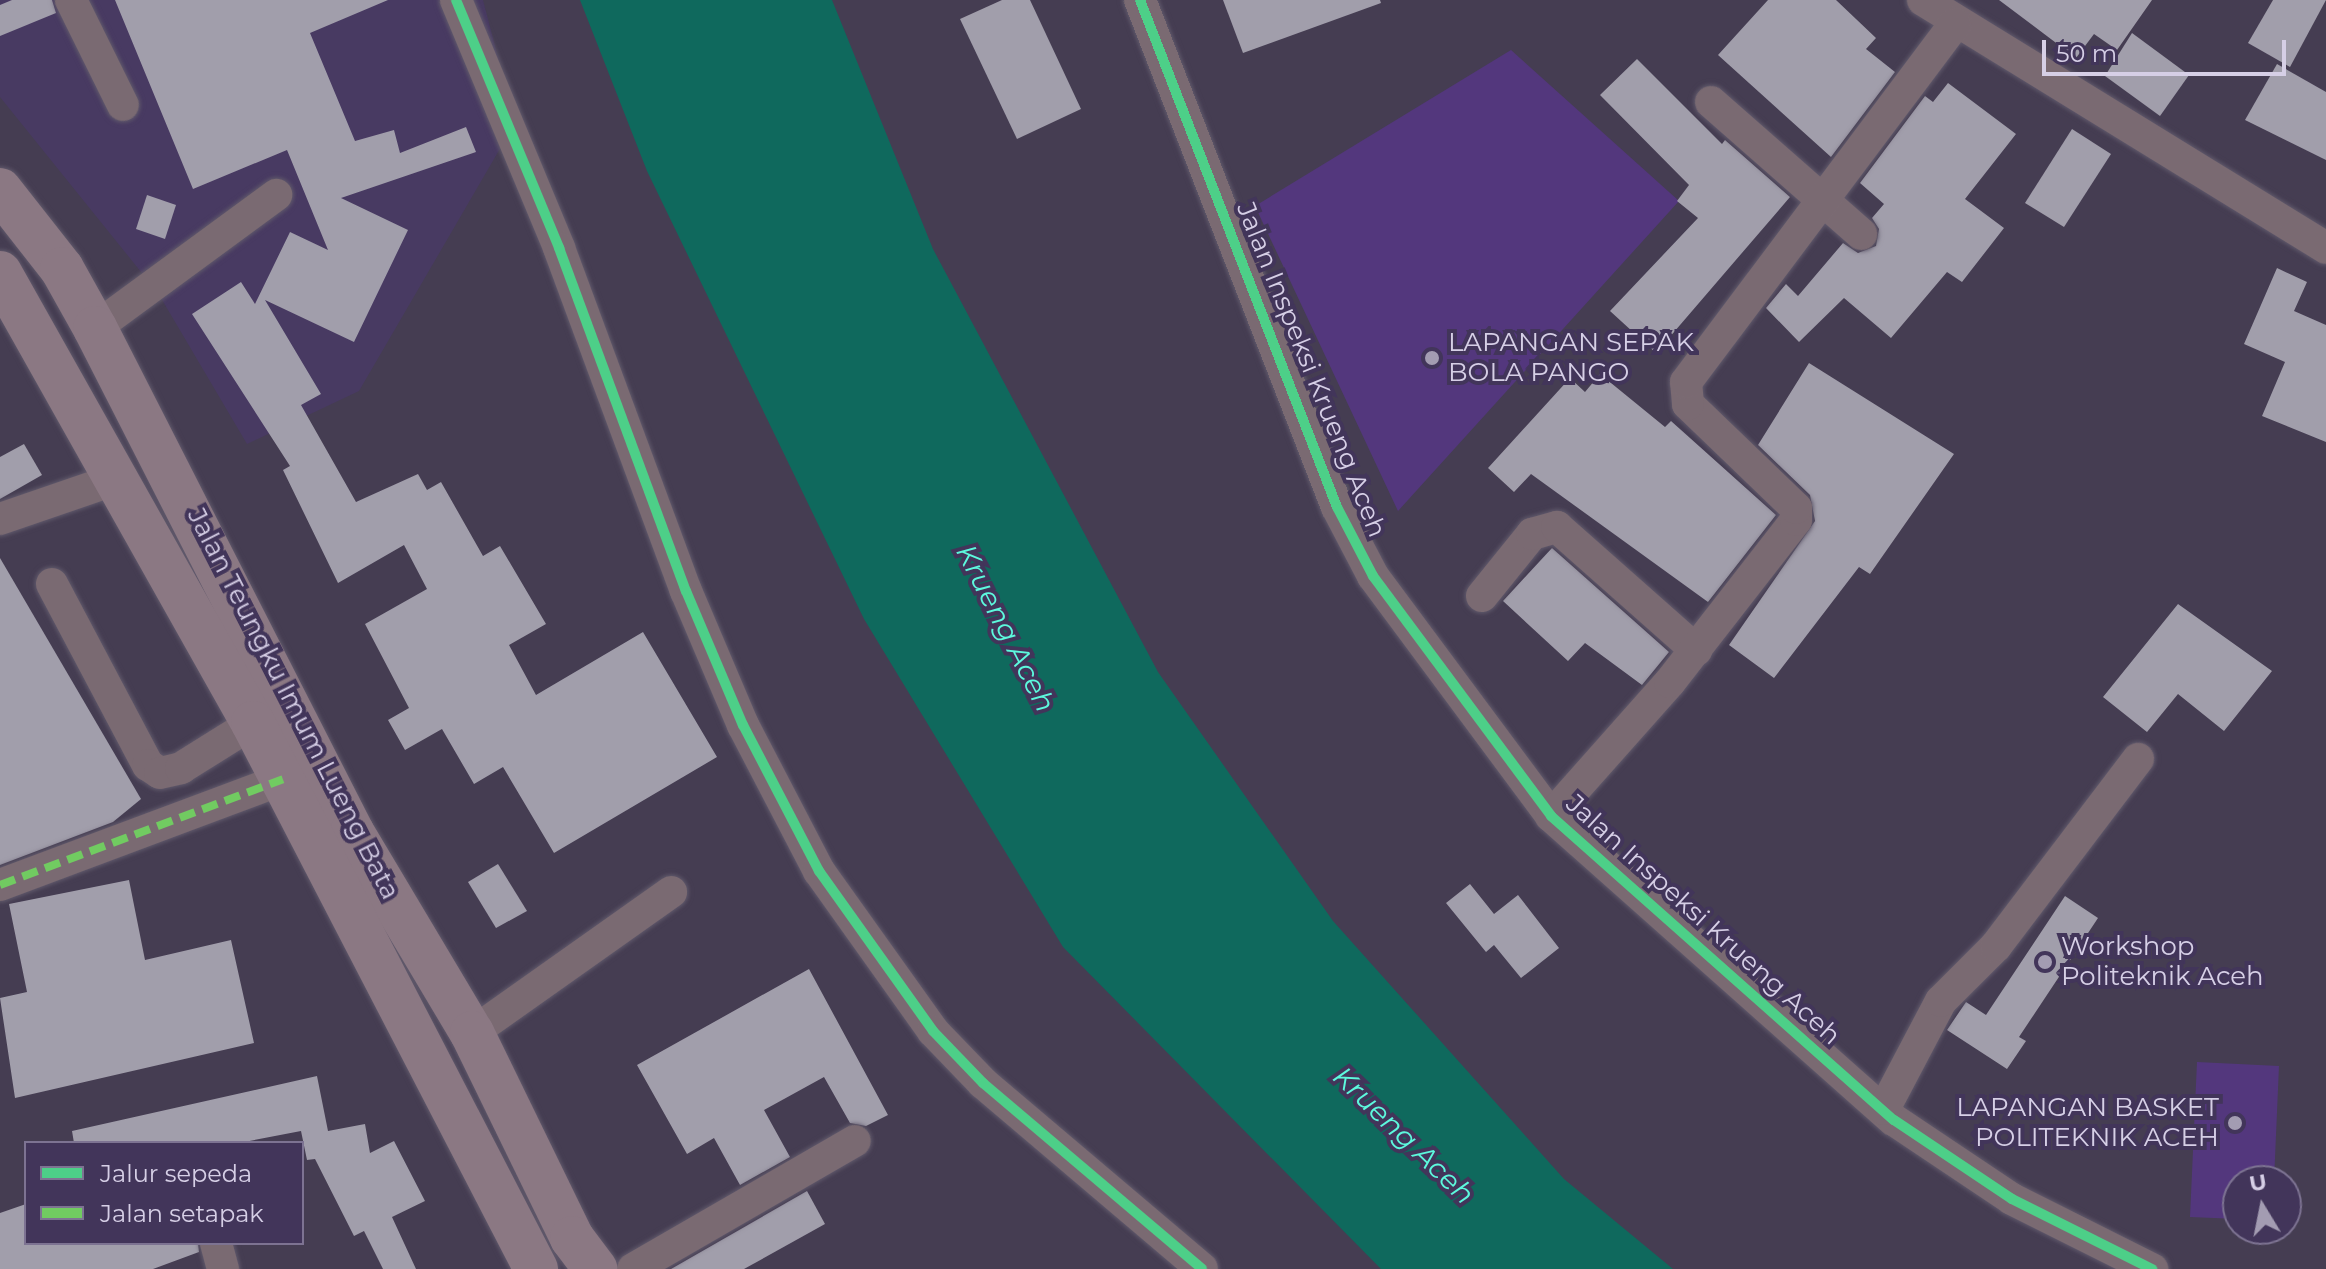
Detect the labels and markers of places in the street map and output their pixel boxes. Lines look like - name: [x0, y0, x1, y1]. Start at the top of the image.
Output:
- place label: LAPANGAN SEPAK BOLA PANGO: [1448, 327, 1694, 388]
- marker: LAPANGAN SEPAK BOLA PANGO: [1423, 349, 1441, 367]
- place label: Workshop Politeknik Aceh: [2061, 931, 2264, 992]
- marker: Workshop Politeknik Aceh: [2036, 953, 2054, 971]
- place label: LAPANGAN BASKET POLITEKNIK ACEH: [1956, 1092, 2219, 1154]
- marker: LAPANGAN BASKET POLITEKNIK ACEH: [2226, 1114, 2244, 1132]

